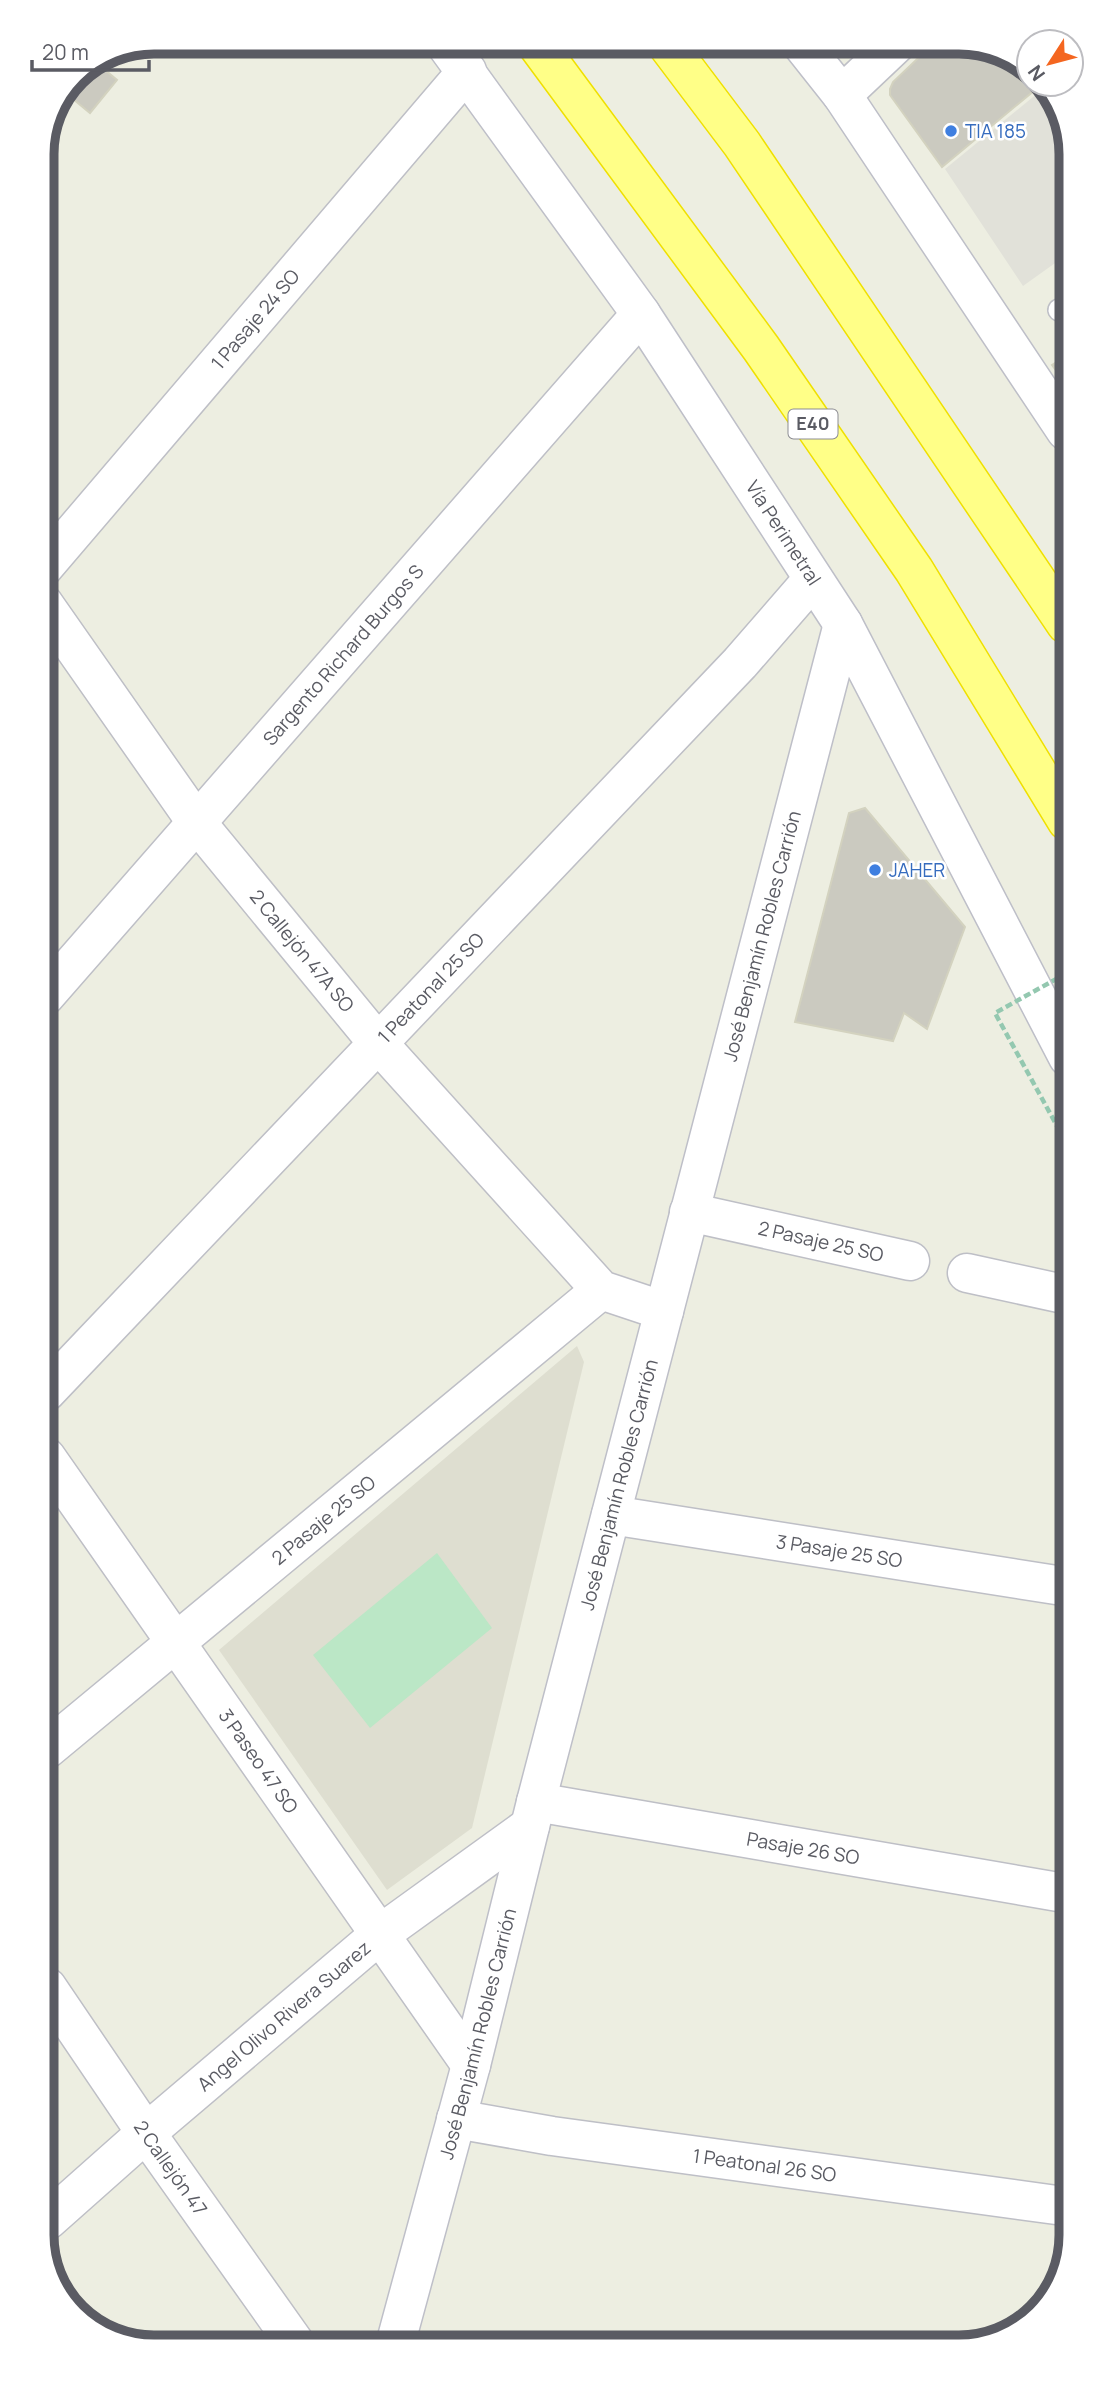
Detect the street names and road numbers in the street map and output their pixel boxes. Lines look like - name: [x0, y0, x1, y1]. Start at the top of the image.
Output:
- street label: 1 Pasaje 24 SO: [205, 263, 306, 375]
- road number: E40: [788, 410, 838, 438]
- street label: Vía Perimetral: [740, 475, 827, 590]
- street label: Sargento Richard Burgos S: [257, 559, 430, 751]
- street label: José Benjamín Robles Carrión: [717, 808, 807, 1064]
- street label: 2 Callejón 47A SO: [244, 884, 360, 1018]
- street label: 1 Peatonal 25 SO: [372, 927, 490, 1049]
- street label: 2 Pasaje 25 SO: [756, 1215, 886, 1268]
- street label: José Benjamín Robles Carrión: [574, 1356, 664, 1613]
- street label: 2 Pasaje 25 SO: [266, 1469, 381, 1571]
- street label: 3 Pasaje 25 SO: [774, 1528, 904, 1574]
- street label: 3 Paseo 47 SO: [213, 1704, 304, 1819]
- street label: Pasaje 26 SO: [745, 1826, 862, 1871]
- street label: José Benjamín Robles Carrión: [433, 1906, 522, 2162]
- street label: Angel Olivo Rivera Suarez: [192, 1935, 376, 2097]
- street label: 2 Callejón 47: [128, 2115, 213, 2220]
- street label: 1 Peatonal 26 SO: [691, 2142, 838, 2188]

